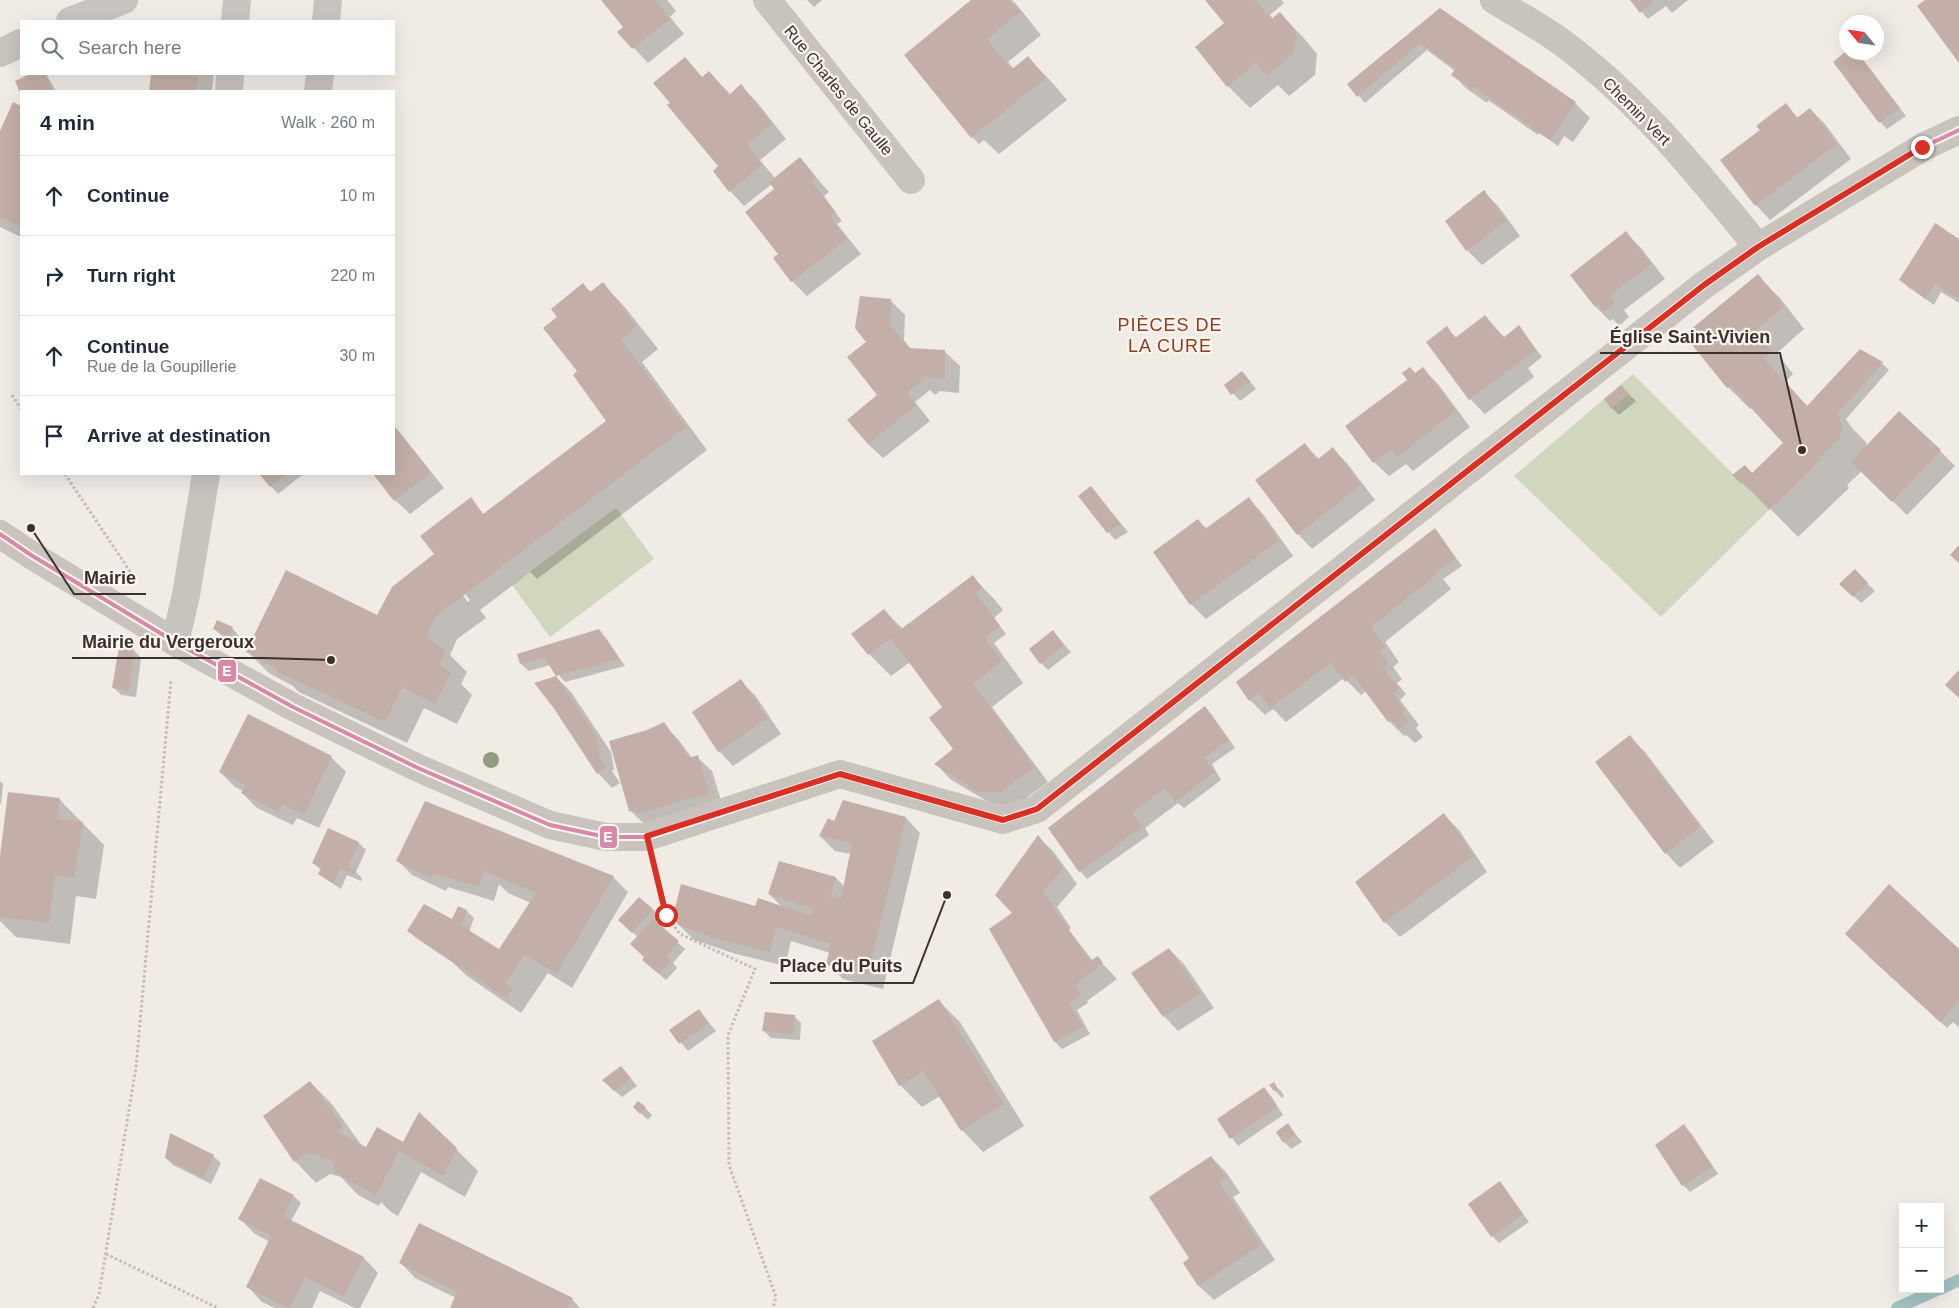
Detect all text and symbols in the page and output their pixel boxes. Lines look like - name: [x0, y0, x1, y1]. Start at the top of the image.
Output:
- north arrow: [1839, 15, 1884, 60]
- search box: [20, 20, 395, 75]
- street label: Rue Charles de Gaulle: [781, 22, 896, 159]
- icon: search: [38, 34, 66, 62]
- text: Search here: [78, 37, 182, 58]
- street label: Chemin Vert: [1600, 74, 1674, 149]
- text: 4 min: [40, 111, 95, 134]
- text: Walk · 260 m: [281, 114, 375, 131]
- route end: [1911, 136, 1934, 159]
- icon: ahead: [40, 182, 68, 210]
- text: Continue: [87, 185, 169, 206]
- text: 10 m: [339, 187, 375, 204]
- icon: right: [40, 262, 68, 290]
- text: Turn right: [87, 265, 175, 286]
- text: 220 m: [331, 267, 375, 284]
- district label: PIÈCES DE LA CURE: [1117, 315, 1223, 356]
- callout: Église Saint-Vivien: [1600, 320, 1780, 353]
- text: Église Saint-Vivien: [1610, 326, 1770, 347]
- text: Continue: [87, 336, 169, 357]
- icon: ahead: [40, 342, 68, 370]
- text: 30 m: [339, 347, 375, 364]
- text: Rue de la Goupillerie: [87, 358, 236, 375]
- icon: arrive: [40, 422, 68, 450]
- text: Arrive at destination: [87, 425, 271, 446]
- callout: Mairie: [74, 561, 146, 594]
- text: Mairie: [84, 568, 136, 588]
- callout: Mairie du Vergeroux: [72, 625, 264, 658]
- text: Mairie du Vergeroux: [82, 632, 254, 652]
- line badge: E: [217, 659, 237, 683]
- text: E: [222, 663, 232, 679]
- line badge: E: [599, 825, 618, 849]
- text: E: [603, 829, 613, 845]
- route start: [655, 904, 678, 927]
- callout: Place du Puits: [770, 950, 913, 983]
- text: Place du Puits: [779, 956, 903, 976]
- map controls: [1899, 1203, 1944, 1293]
- button: +: [1899, 1203, 1944, 1248]
- button: −: [1899, 1248, 1944, 1293]

